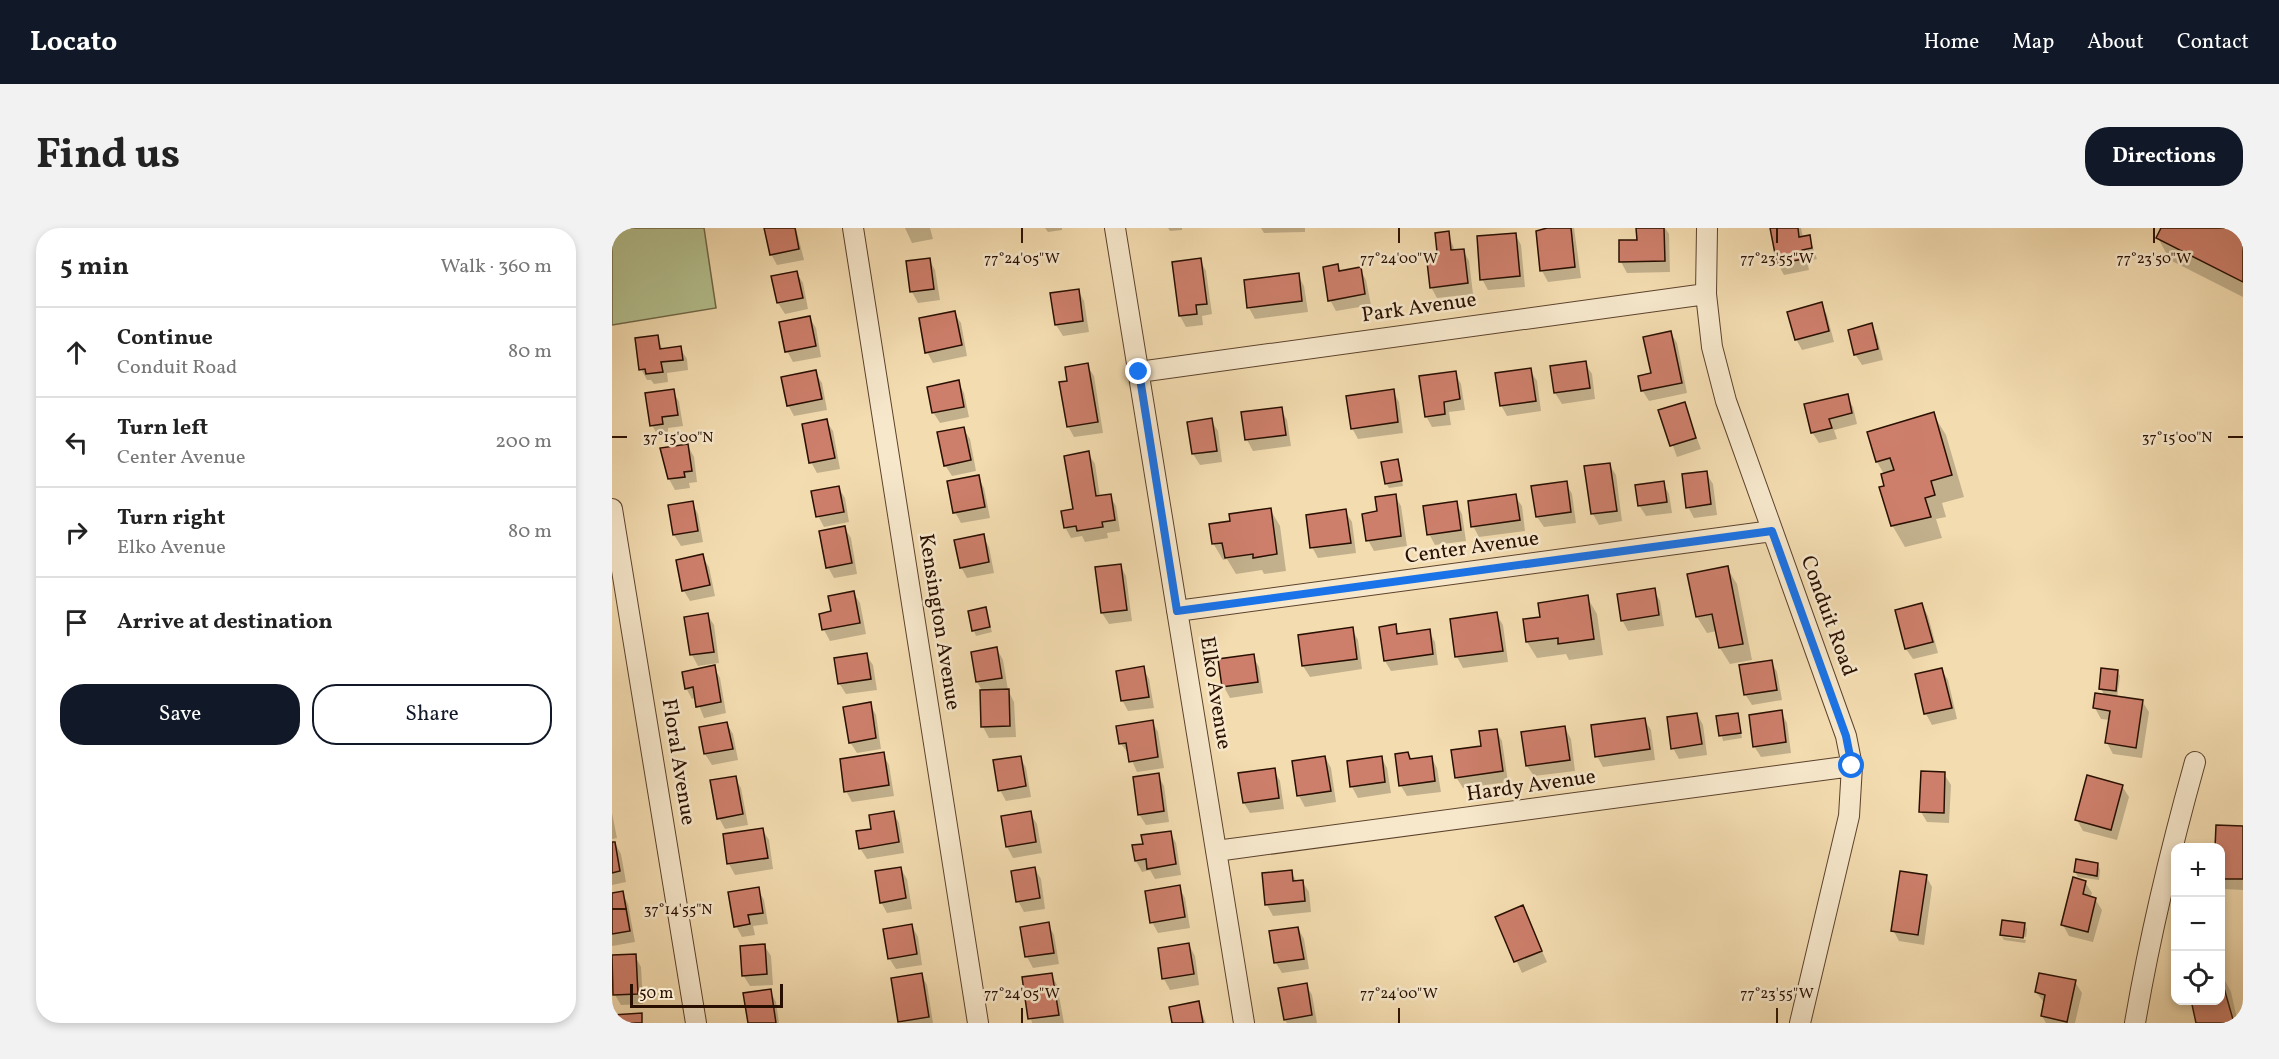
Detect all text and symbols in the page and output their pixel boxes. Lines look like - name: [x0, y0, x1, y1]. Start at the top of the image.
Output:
- text: Locato: [30, 23, 117, 62]
- text: Home: [1924, 28, 1979, 57]
- text: Map: [2012, 28, 2054, 57]
- text: About: [2087, 28, 2144, 57]
- text: Contact: [2177, 28, 2249, 57]
- text: Find us: [36, 127, 180, 186]
- button: Directions: [2085, 127, 2243, 186]
- text: 5 min: [60, 249, 129, 285]
- text: 77°24'05"W: [984, 249, 1060, 270]
- text: 77°24'00"W: [1360, 249, 1438, 270]
- text: 77°23'55"W: [1740, 249, 1814, 270]
- text: 77°23'50"W: [2117, 249, 2191, 270]
- text: Walk · 360 m: [440, 253, 552, 281]
- street label: Park Avenue: [1360, 286, 1478, 330]
- text: Continue: [117, 323, 213, 354]
- icon: ahead: [60, 336, 93, 369]
- text: 80 m: [508, 338, 552, 366]
- text: Conduit Road: [117, 354, 237, 382]
- route end: [1125, 358, 1151, 384]
- text: Turn left: [117, 413, 208, 444]
- icon: left: [60, 426, 93, 459]
- text: 200 m: [495, 428, 552, 456]
- text: 37°15'00"N: [643, 428, 713, 449]
- text: 37°15'00"N: [2142, 428, 2212, 449]
- text: Center Avenue: [117, 444, 246, 472]
- text: Turn right: [117, 503, 225, 534]
- icon: right: [60, 516, 93, 549]
- text: 80 m: [508, 518, 552, 546]
- street label: Center Avenue: [1403, 524, 1541, 572]
- street label: Kensington Avenue: [911, 532, 967, 712]
- text: Elko Avenue: [117, 534, 226, 562]
- street label: Conduit Road: [1793, 552, 1863, 680]
- icon: arrive: [60, 606, 93, 639]
- text: Arrive at destination: [117, 607, 333, 638]
- street label: Elko Avenue: [1192, 634, 1238, 752]
- button: Save: [60, 684, 300, 745]
- button: Share: [312, 684, 552, 745]
- street label: Floral Avenue: [654, 697, 702, 827]
- route start: [1838, 752, 1864, 778]
- street label: Hardy Avenue: [1464, 763, 1598, 809]
- map controls: [2171, 843, 2225, 1005]
- button: +: [2171, 843, 2225, 897]
- button: −: [2171, 897, 2225, 951]
- text: 37°14'55"N: [644, 900, 712, 921]
- button: locate: [2171, 951, 2225, 1005]
- scale bar: [630, 981, 783, 1008]
- text: 50 m: [639, 983, 673, 1005]
- text: 77°24'05"W: [984, 984, 1060, 1005]
- text: 77°24'00"W: [1360, 984, 1438, 1005]
- text: 77°23'55"W: [1740, 984, 1814, 1005]

